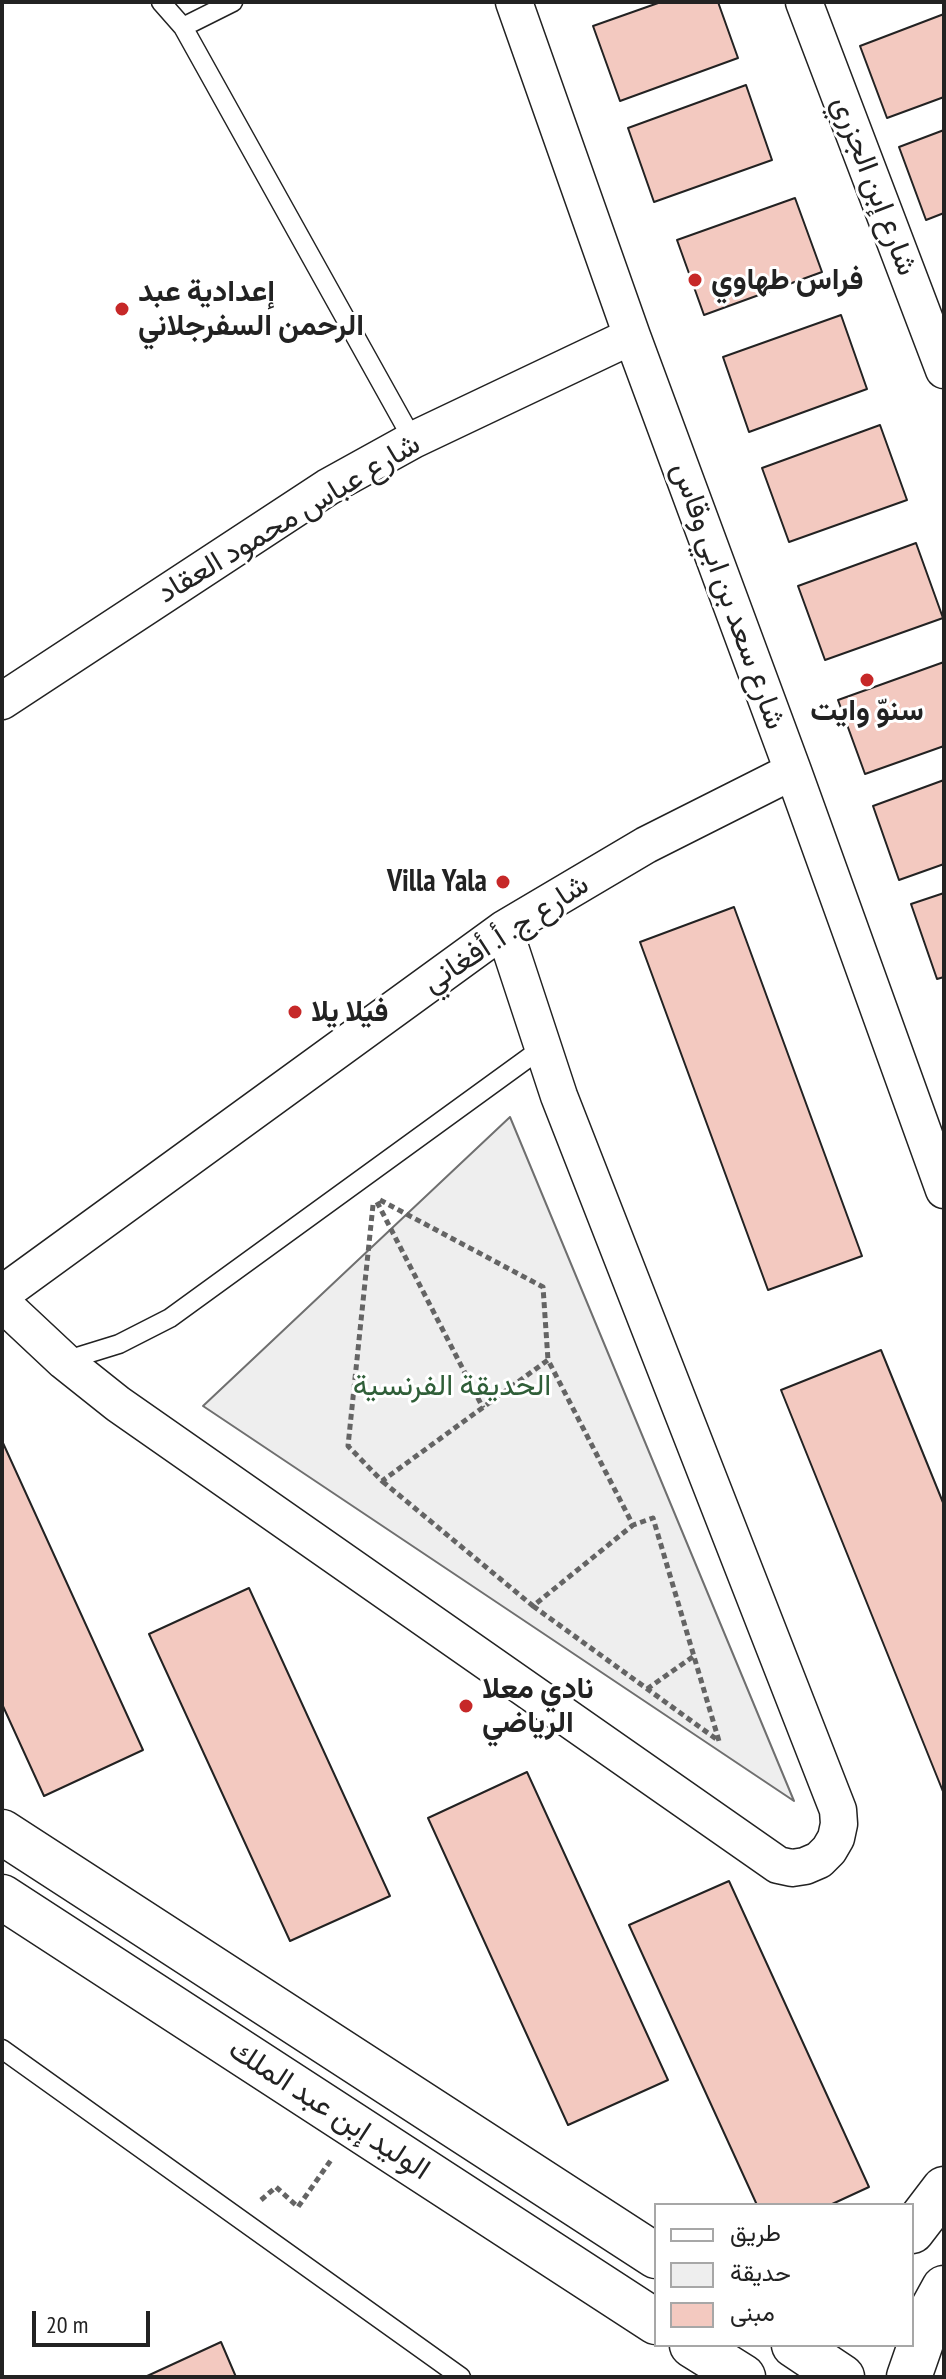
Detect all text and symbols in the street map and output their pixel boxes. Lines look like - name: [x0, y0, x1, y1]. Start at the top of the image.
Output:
- street label: شارع إبن الجزري: [823, 91, 925, 281]
- place label: فراس طهاوي: [711, 262, 863, 298]
- marker: فراس طهاوي: [686, 271, 704, 289]
- place label: إعدادية عبد الرحمن السفرجلاني: [138, 274, 364, 344]
- marker: إعدادية عبد الرحمن السفرجلاني: [113, 300, 131, 318]
- street label: شارع عباس محمود العقاد: [151, 426, 427, 612]
- street label: شارع سعد بن ابي وقاس: [663, 458, 793, 734]
- marker: سنوّ وايت: [858, 671, 876, 689]
- place label: سنوّ وايت: [810, 693, 924, 729]
- place label: Villa Yala: [387, 864, 487, 900]
- street label: شارع ج. أ. أفغاني: [416, 867, 596, 1001]
- marker: Villa Yala: [494, 873, 512, 891]
- place label: فيلا يلا: [311, 994, 388, 1030]
- marker: فيلا يلا: [286, 1003, 304, 1021]
- park label: الحديقة الفرنسية: [353, 1368, 551, 1404]
- place label: نادي معلا الرياضي: [482, 1671, 594, 1742]
- marker: نادي معلا الرياضي: [457, 1697, 475, 1715]
- street label: الوليد إبن عبد الملك: [222, 2032, 436, 2188]
- legend: [654, 2203, 914, 2347]
- text: طريق: [730, 2217, 781, 2248]
- text: حديقة: [730, 2257, 791, 2288]
- scale bar: [36, 2295, 154, 2345]
- text: مبنى: [730, 2297, 775, 2328]
- text: 20 m: [46, 2309, 88, 2340]

